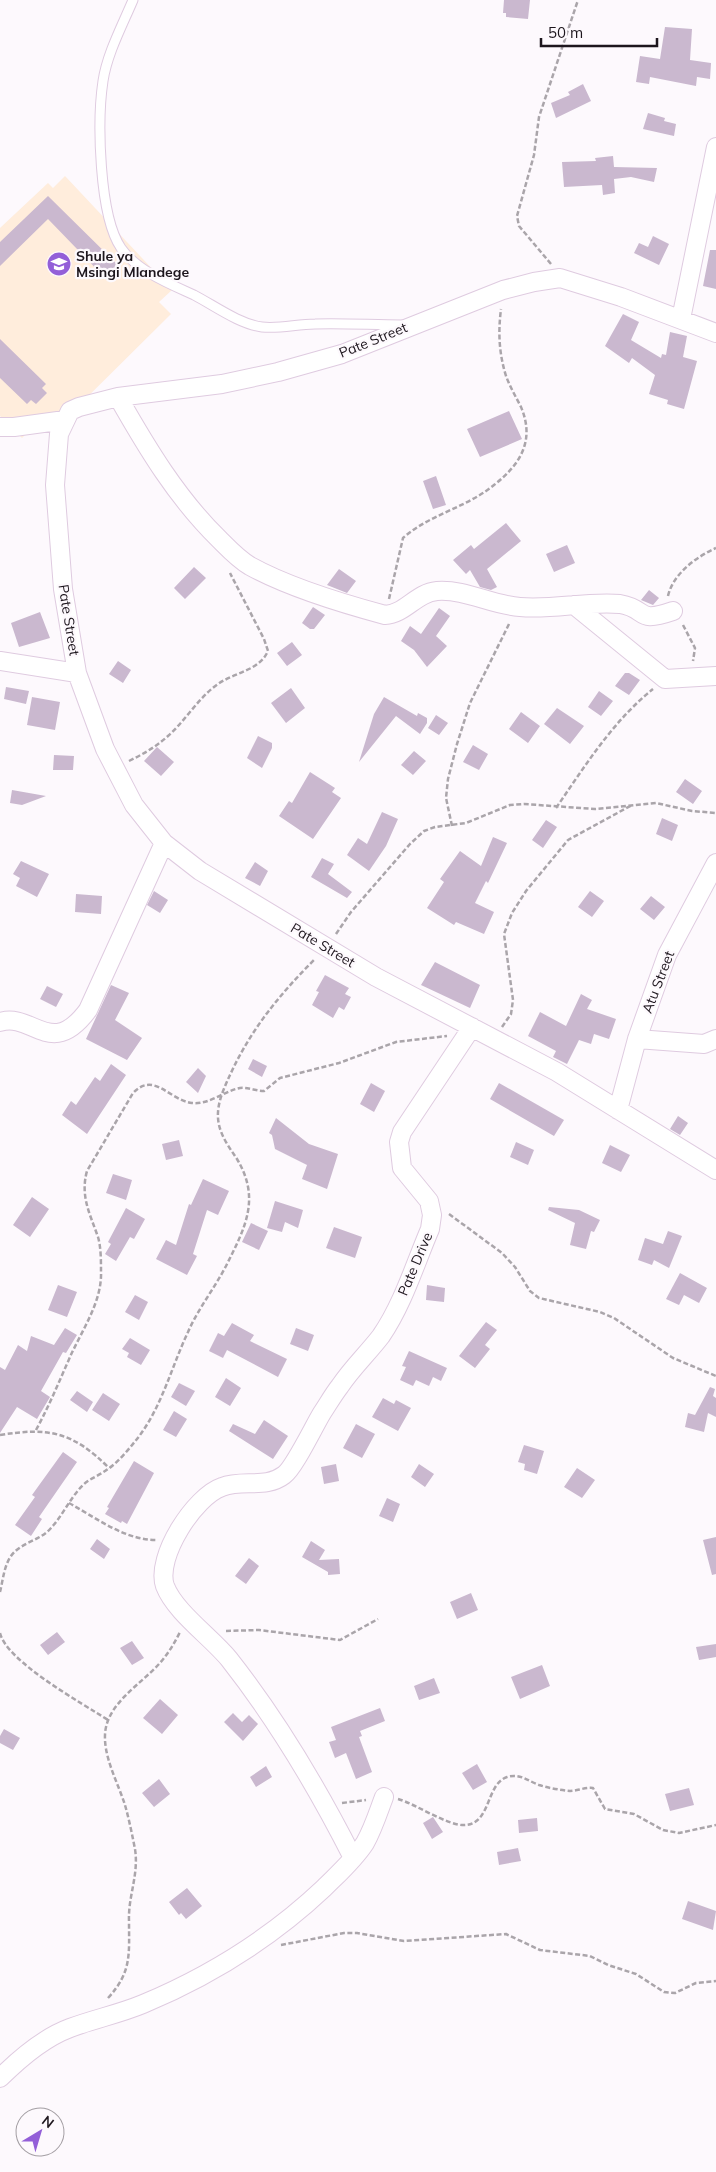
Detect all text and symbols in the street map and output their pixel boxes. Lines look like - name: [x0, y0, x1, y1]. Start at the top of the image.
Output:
- scale bar: [541, 15, 657, 47]
- text: 50 m: [548, 23, 583, 42]
- place label: Shule ya Msingi Mlandege: [76, 247, 190, 281]
- school or university icon: Shule ya Msingi Mlandege: [46, 251, 72, 277]
- street label: Pate Street: [336, 318, 410, 362]
- street label: Pate Street: [54, 583, 84, 657]
- street label: Pate Street: [288, 919, 359, 971]
- street label: Atu Street: [638, 948, 678, 1016]
- street label: Pate Drive: [394, 1230, 436, 1298]
- north arrow: [15, 2107, 65, 2157]
- text: N: [38, 2111, 58, 2132]

